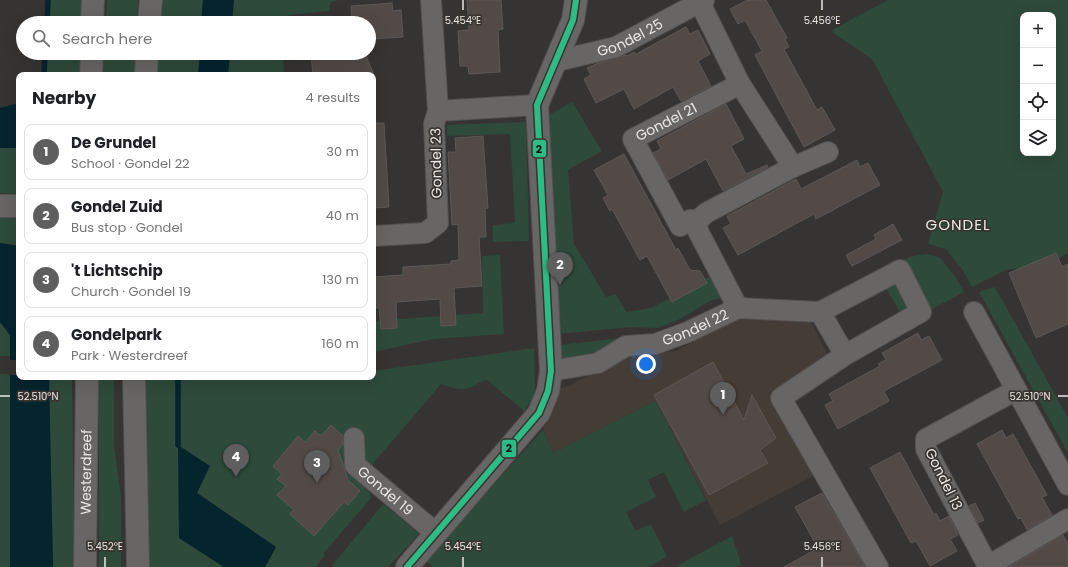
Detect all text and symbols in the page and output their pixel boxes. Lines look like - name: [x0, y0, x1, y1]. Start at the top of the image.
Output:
- map controls: [1020, 12, 1056, 156]
- button: +: [1020, 12, 1056, 48]
- text: 5.454°E: [445, 13, 481, 28]
- text: 5.456°E: [804, 13, 840, 28]
- street label: Gondel 25: [595, 14, 666, 61]
- search box: [16, 16, 376, 60]
- icon: search: [30, 27, 52, 49]
- text: Search here: [62, 28, 152, 49]
- button: −: [1020, 48, 1056, 84]
- button: locate: [1020, 84, 1056, 120]
- text: Nearby: [32, 86, 96, 110]
- text: 4 results: [306, 88, 360, 107]
- street label: Gondel 21: [632, 98, 701, 146]
- button: layers: [1020, 120, 1056, 156]
- street label: Gondel 23: [425, 128, 447, 198]
- text: De Grundel: [71, 132, 156, 153]
- line badge: 2: [532, 139, 547, 158]
- text: 2: [536, 141, 542, 157]
- text: 1: [44, 142, 48, 161]
- text: 30 m: [326, 142, 359, 161]
- text: School · Gondel 22: [71, 154, 190, 173]
- text: Gondel Zuid: [71, 196, 163, 217]
- text: 2: [42, 206, 50, 225]
- text: 40 m: [326, 206, 359, 225]
- district label: GONDEL: [926, 214, 990, 235]
- text: Bus stop · Gondel: [71, 218, 183, 237]
- pin: 2: [547, 252, 573, 285]
- text: 't Lichtschip: [71, 260, 163, 281]
- text: 3: [42, 270, 50, 289]
- text: 130 m: [322, 270, 359, 289]
- text: Church · Gondel 19: [71, 282, 191, 301]
- street label: Gondel 22: [659, 304, 732, 351]
- text: Gondelpark: [71, 324, 162, 345]
- text: 4: [42, 334, 50, 353]
- text: 160 m: [322, 334, 359, 353]
- text: Park · Westerdreef: [71, 346, 188, 365]
- your location: [636, 354, 656, 374]
- pin: 1: [710, 382, 736, 415]
- text: 52.510°N: [17, 389, 59, 404]
- text: 52.510°N: [1009, 389, 1051, 404]
- street label: Westerdreef: [76, 429, 96, 515]
- line badge: 2: [501, 439, 517, 458]
- text: 2: [506, 440, 512, 456]
- pin: 4: [223, 444, 249, 477]
- street label: Gondel 13: [920, 445, 968, 513]
- pin: 3: [304, 450, 330, 483]
- street label: Gondel 19: [353, 461, 418, 520]
- text: 5.452°E: [87, 539, 123, 554]
- text: 5.454°E: [445, 539, 481, 554]
- text: 5.456°E: [804, 539, 840, 554]

